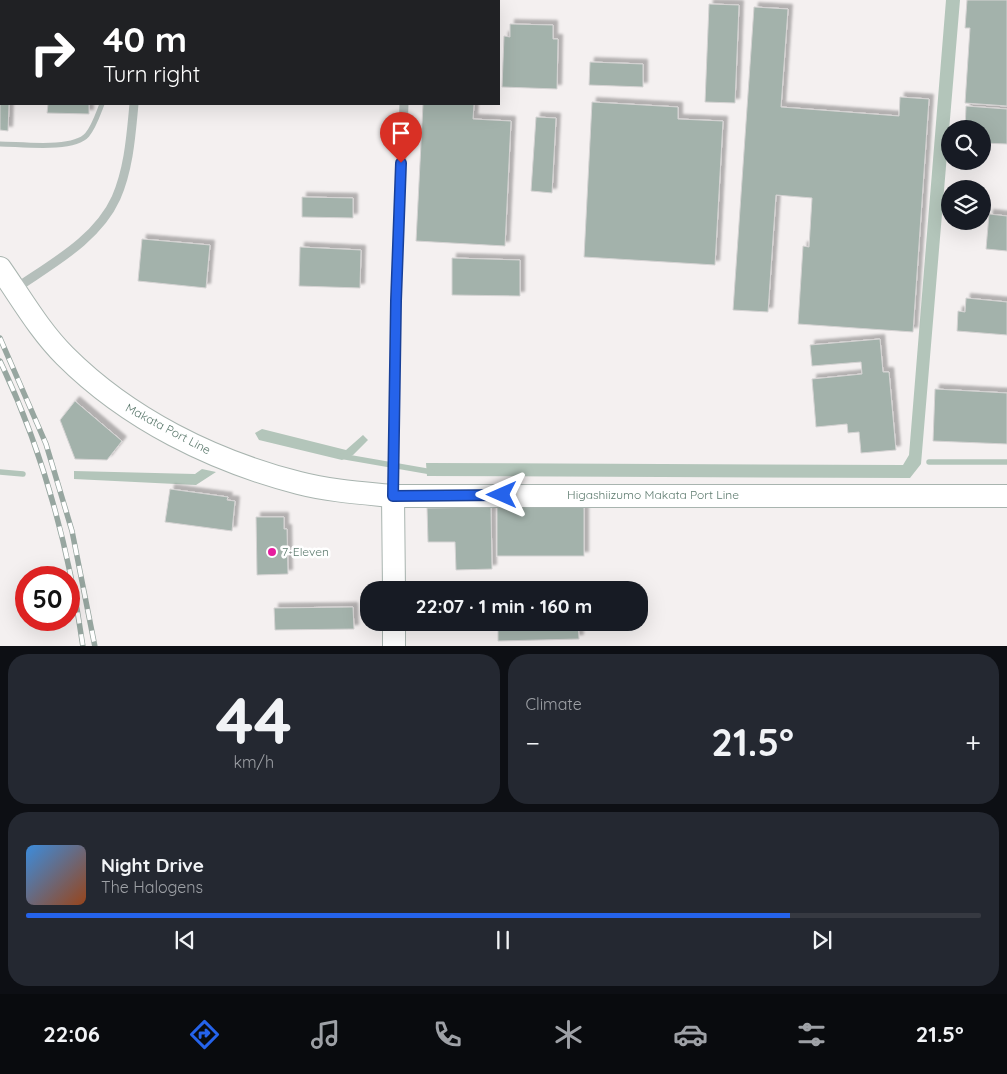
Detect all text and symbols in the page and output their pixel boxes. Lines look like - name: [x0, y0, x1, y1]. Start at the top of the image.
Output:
- text: 40 m: [103, 17, 187, 61]
- icon: right: [20, 20, 85, 85]
- text: Turn right: [103, 60, 200, 88]
- pin: [380, 112, 422, 163]
- icon: arrive: [387, 119, 415, 147]
- map controls: [941, 120, 991, 230]
- button: search: [941, 120, 991, 170]
- button: layers: [941, 180, 991, 230]
- street label: Makata Port Line: [123, 400, 214, 457]
- position arrow: [475, 468, 527, 520]
- street label: Higashiizumo Makata Port Line: [567, 487, 739, 502]
- place label: 7-Eleven: [282, 544, 329, 559]
- marker: 7-Eleven: [266, 546, 278, 558]
- speed limit sign: 50: [15, 566, 80, 631]
- text: 22:07 · 1 min · 160 m: [416, 594, 592, 618]
- text: 44: [216, 679, 292, 760]
- text: Climate: [526, 694, 582, 714]
- text: 21.5°: [711, 718, 794, 766]
- text: −: [526, 725, 540, 760]
- text: +: [965, 725, 981, 760]
- text: km/h: [233, 752, 274, 772]
- text: Night Drive: [101, 853, 204, 877]
- text: The Halogens: [101, 877, 203, 897]
- icon: previous: [171, 926, 199, 954]
- icon: pause: [489, 926, 517, 954]
- icon: next: [808, 926, 836, 954]
- icon: directions: [187, 1017, 222, 1052]
- icon: music: [308, 1017, 343, 1052]
- icon: phone: [430, 1017, 465, 1052]
- icon: climate: [551, 1017, 586, 1052]
- icon: car: [673, 1017, 708, 1052]
- icon: filters: [794, 1017, 829, 1052]
- text: 22:06: [43, 1020, 100, 1048]
- text: 21.5°: [916, 1020, 964, 1048]

